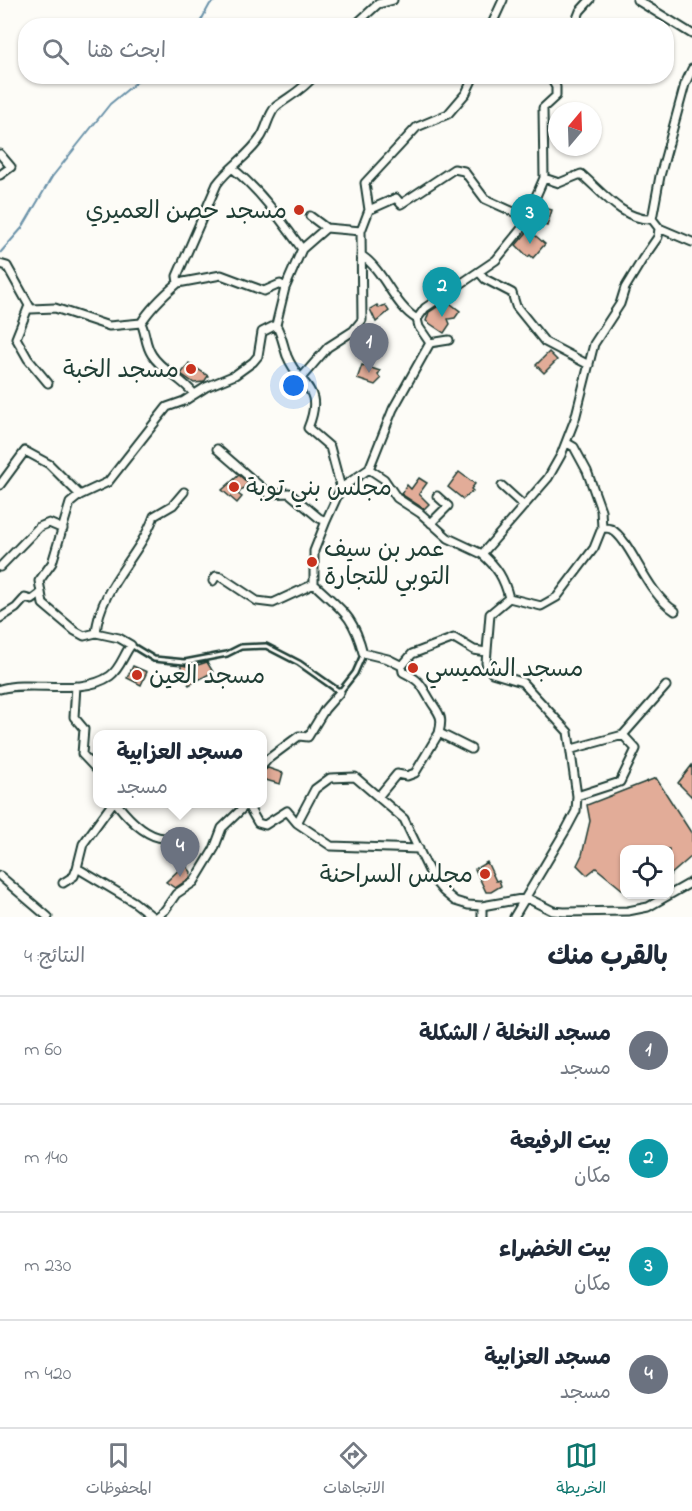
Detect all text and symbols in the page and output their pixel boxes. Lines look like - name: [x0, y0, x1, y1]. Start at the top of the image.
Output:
- search box: [18, 18, 674, 84]
- icon: search: [39, 35, 72, 68]
- text: ابحث هنا: [87, 36, 166, 68]
- north arrow: [548, 102, 602, 156]
- pin: 3: [510, 194, 550, 244]
- place label: مسجد حصن العميري: [85, 195, 287, 230]
- marker: مسجد حصن العميري: [292, 203, 306, 217]
- pin: 2: [422, 268, 462, 317]
- pin: 1: [350, 324, 388, 373]
- place label: مسجد الخبة: [63, 354, 179, 389]
- marker: مسجد الخبة: [184, 362, 198, 376]
- your location: [279, 371, 308, 400]
- place label: مجلس بني توبة: [246, 472, 392, 508]
- marker: مجلس بني توبة: [227, 480, 241, 494]
- place label: عمر بن سيف التوبي للتجارة: [324, 533, 450, 597]
- marker: عمر بن سيف التوبي للتجارة: [305, 555, 319, 569]
- place label: مسجد الشميسي: [425, 653, 584, 689]
- place label: مسجد العين: [149, 660, 265, 695]
- marker: مسجد الشميسي: [406, 661, 420, 675]
- marker: مسجد العين: [130, 668, 144, 682]
- popup: [93, 730, 267, 808]
- text: مسجد العزابية: [117, 738, 243, 770]
- text: مسجد: [117, 774, 168, 803]
- pin: 4: [160, 828, 200, 877]
- map controls: [620, 845, 674, 899]
- button: locate: [620, 845, 674, 899]
- place label: مجلس السراحنة: [320, 859, 473, 894]
- marker: مجلس السراحنة: [478, 867, 492, 881]
- text: بالقرب منك: [547, 939, 668, 977]
- text: النتائج: 4: [24, 943, 85, 972]
- text: مسجد النخلة / الشكلة: [419, 1019, 611, 1051]
- text: 60 m: [24, 1036, 62, 1065]
- text: 1: [645, 1036, 652, 1065]
- text: مسجد: [560, 1055, 611, 1084]
- text: بيت الرفيعة: [510, 1127, 611, 1159]
- text: 140 m: [24, 1144, 68, 1173]
- text: 2: [644, 1144, 653, 1173]
- text: مكان: [574, 1163, 611, 1192]
- text: بيت الخضراء: [499, 1235, 611, 1267]
- text: 230 m: [24, 1252, 71, 1281]
- text: 3: [644, 1252, 653, 1281]
- text: مكان: [574, 1271, 611, 1300]
- text: مسجد العزابية: [484, 1343, 611, 1375]
- text: 420 m: [24, 1360, 71, 1389]
- text: 4: [644, 1360, 653, 1389]
- text: مسجد: [560, 1379, 611, 1408]
- tab: المحفوظات: [86, 1439, 152, 1502]
- tab: الاتجاهات: [323, 1439, 385, 1502]
- tab: الخريطة: [556, 1439, 606, 1502]

